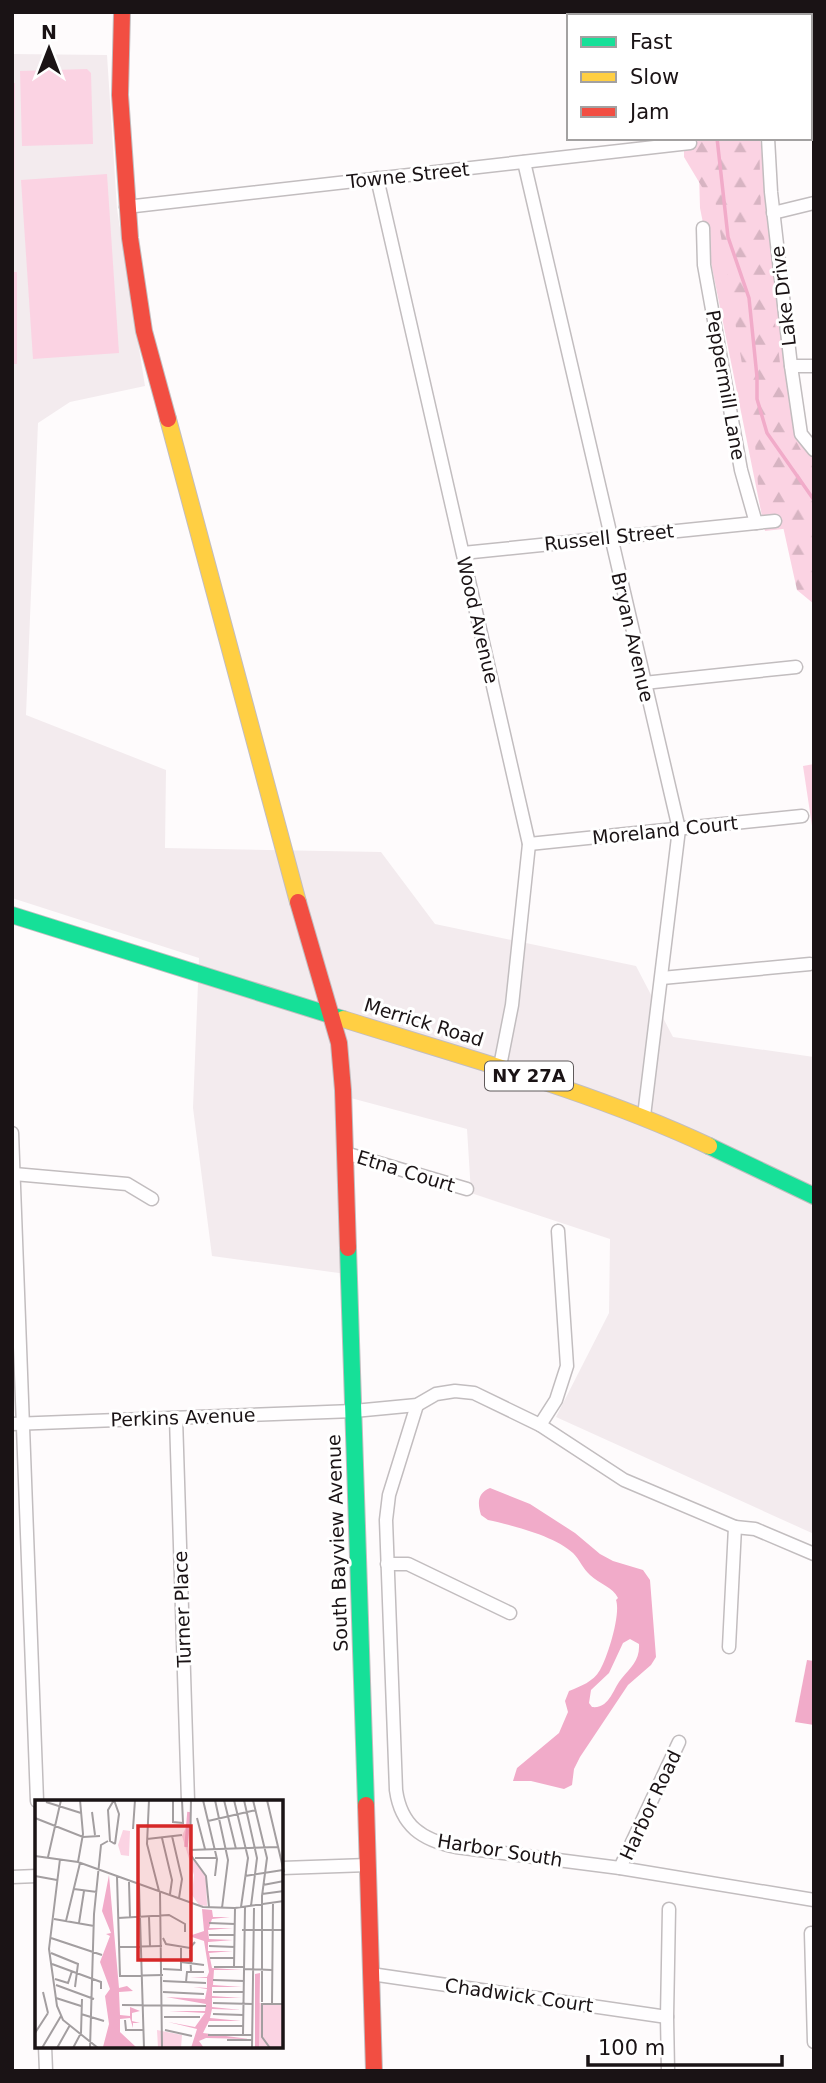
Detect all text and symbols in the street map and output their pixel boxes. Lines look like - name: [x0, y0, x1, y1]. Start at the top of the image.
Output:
- north arrow: [14, 14, 84, 84]
- legend: [567, 14, 812, 140]
- text: N: [41, 21, 57, 43]
- text: Fast: [630, 30, 672, 54]
- text: Slow: [630, 65, 679, 89]
- text: Jam: [628, 100, 670, 124]
- street label: Towne Street: [345, 158, 470, 192]
- street label: Lake Drive: [766, 245, 800, 347]
- street label: Peppermill Lane: [702, 308, 750, 462]
- street label: Russell Street: [543, 519, 675, 555]
- street label: Wood Avenue: [453, 554, 503, 686]
- street label: Bryan Avenue: [607, 570, 659, 704]
- street label: Moreland Court: [591, 811, 739, 849]
- street label: Merrick Road: [362, 993, 486, 1051]
- road number: NY 27A: [485, 1062, 573, 1091]
- street label: Etna Court: [354, 1146, 458, 1196]
- street label: Perkins Avenue: [110, 1403, 256, 1431]
- street label: South Bayview Avenue: [322, 1434, 352, 1652]
- street label: Turner Place: [169, 1550, 195, 1669]
- street label: Harbor Road: [615, 1746, 685, 1864]
- inset map: [35, 1800, 284, 2048]
- street label: Harbor South: [436, 1829, 564, 1871]
- street label: Chadwick Court: [443, 1974, 595, 2016]
- scale bar: [588, 2024, 782, 2068]
- text: 100 m: [598, 2036, 665, 2060]

